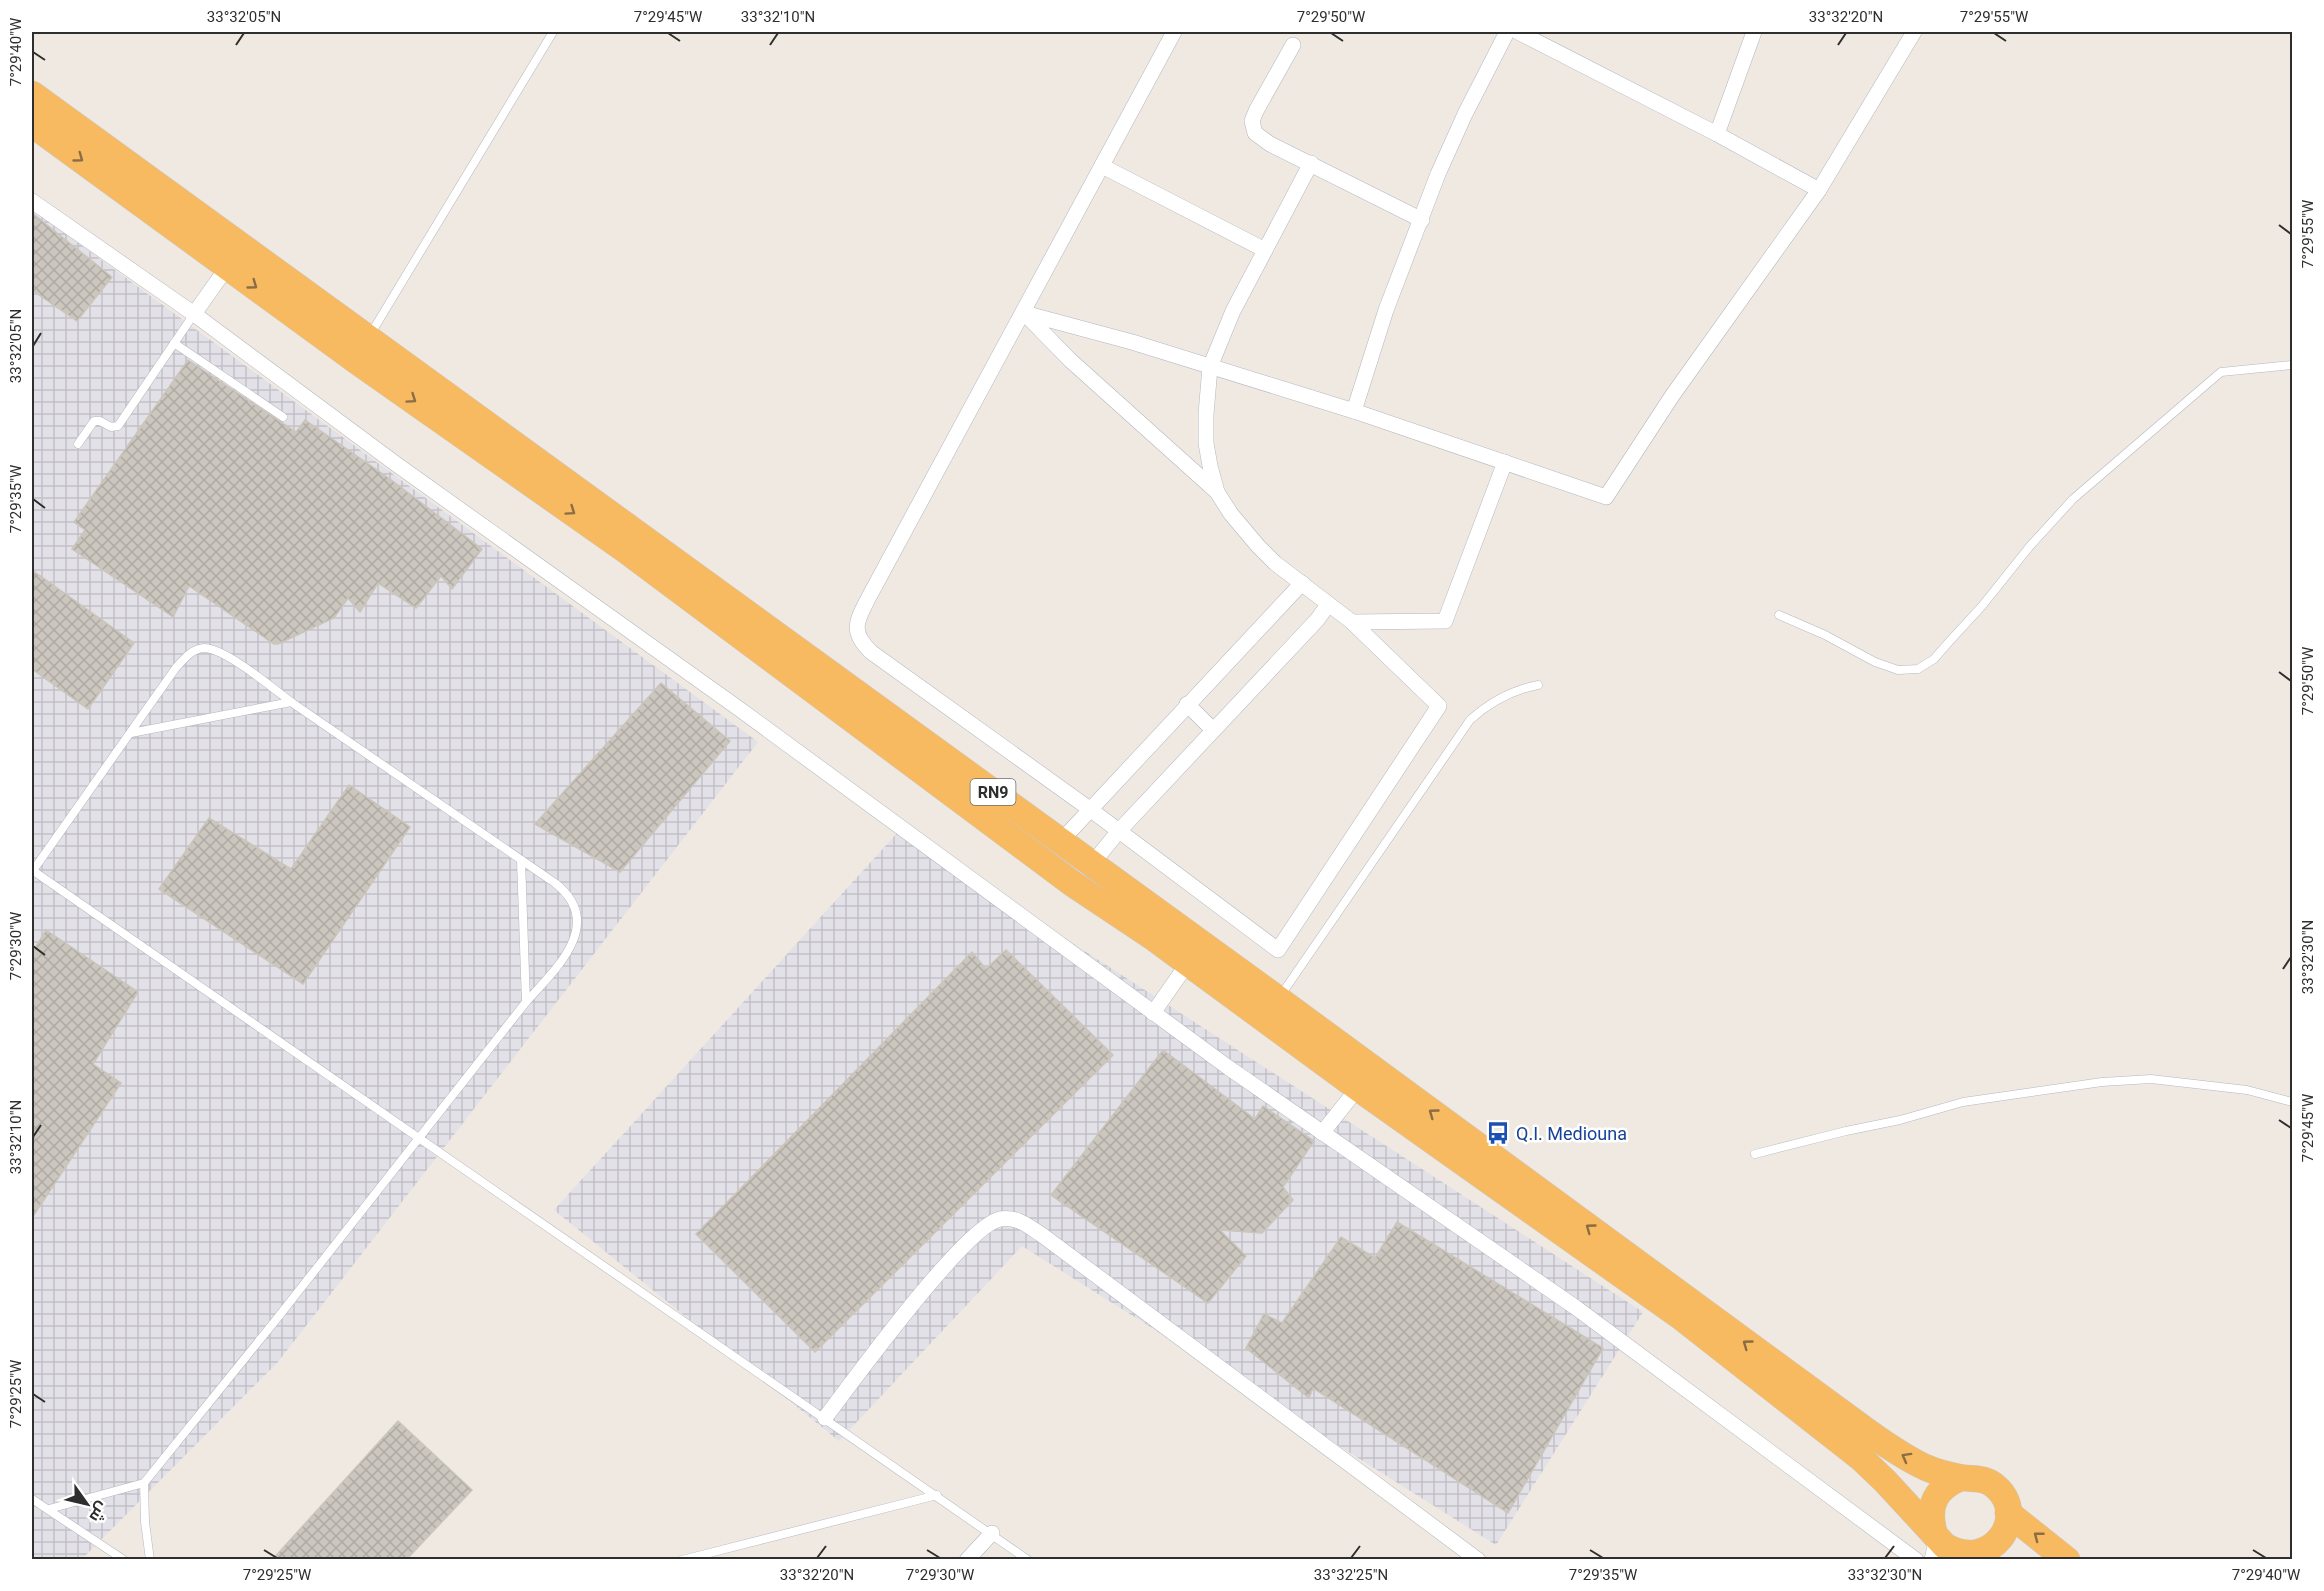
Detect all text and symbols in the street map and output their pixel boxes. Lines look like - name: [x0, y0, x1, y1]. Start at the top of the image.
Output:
- text: 33°32'05"N: [207, 8, 281, 26]
- text: 7°29'45"W: [634, 8, 702, 26]
- text: 33°32'10"N: [741, 8, 815, 26]
- text: 7°29'50"W: [1297, 8, 1365, 26]
- text: 33°32'20"N: [1809, 8, 1883, 26]
- text: 7°29'55"W: [1960, 8, 2028, 26]
- text: 7°29'40"W: [7, 18, 25, 86]
- one-way arrow: [72, 151, 83, 162]
- text: 7°29'55"W: [2299, 200, 2317, 268]
- one-way arrow: [247, 278, 258, 289]
- text: 33°32'05"N: [7, 309, 25, 383]
- one-way arrow: [405, 392, 416, 403]
- text: 7°29'35"W: [7, 465, 25, 533]
- one-way arrow: [565, 504, 576, 515]
- text: 7°29'50"W: [2299, 647, 2317, 715]
- road number: RN9: [970, 779, 1016, 805]
- text: 7°29'30"W: [7, 912, 25, 980]
- text: 33°32'30"N: [2299, 920, 2317, 994]
- text: 7°29'45"W: [2299, 1094, 2317, 1162]
- text: 33°32'10"N: [7, 1100, 25, 1174]
- one-way arrow: [1429, 1109, 1440, 1120]
- bus stop icon: Q.I. Mediouna: [1485, 1120, 1511, 1146]
- place label: Q.I. Mediouna: [1516, 1123, 1627, 1144]
- one-way arrow: [1586, 1224, 1597, 1235]
- one-way arrow: [1743, 1340, 1754, 1351]
- text: 7°29'25"W: [7, 1360, 25, 1428]
- one-way arrow: [1902, 1453, 1912, 1464]
- north arrow: [57, 1474, 117, 1534]
- text: ش: [85, 1498, 113, 1526]
- one-way arrow: [2034, 1533, 2045, 1544]
- text: 7°29'25"W: [243, 1566, 311, 1584]
- text: 33°32'20"N: [780, 1566, 854, 1584]
- text: 7°29'30"W: [906, 1566, 974, 1584]
- text: 33°32'25"N: [1314, 1566, 1388, 1584]
- text: 7°29'35"W: [1569, 1566, 1637, 1584]
- text: 33°32'30"N: [1848, 1566, 1922, 1584]
- text: 7°29'40"W: [2232, 1566, 2300, 1584]

